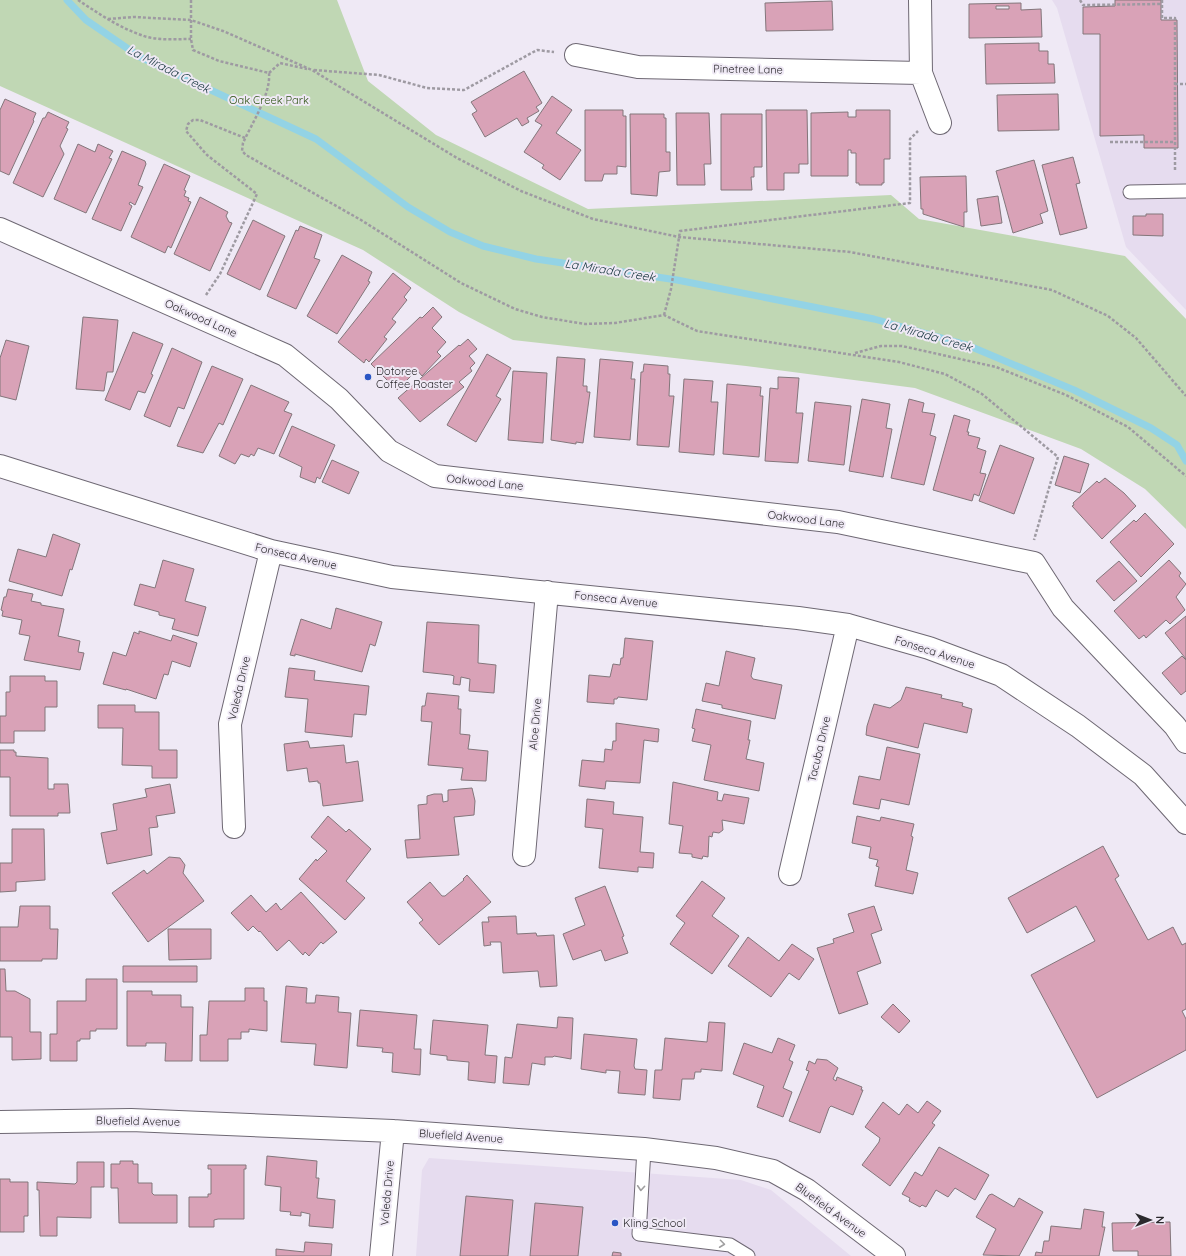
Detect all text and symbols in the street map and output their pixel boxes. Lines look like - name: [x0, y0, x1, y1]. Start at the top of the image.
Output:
- water label: La Mirada Creek: [125, 42, 214, 97]
- street label: Pinetree Lane: [713, 61, 783, 77]
- park label: Oak Creek Park: [229, 93, 309, 107]
- water label: La Mirada Creek: [564, 255, 658, 285]
- street label: Oakwood Lane: [163, 296, 239, 340]
- water label: La Mirada Creek: [882, 315, 975, 355]
- place label: Dotoree Coffee Roaster: [376, 364, 454, 391]
- marker: Dotoree Coffee Roaster: [363, 372, 373, 382]
- street label: Oakwood Lane: [446, 471, 524, 493]
- street label: Oakwood Lane: [767, 507, 845, 531]
- street label: Fonseca Avenue: [254, 540, 338, 572]
- street label: Fonseca Avenue: [574, 588, 658, 610]
- street label: Fonseca Avenue: [893, 632, 977, 672]
- street label: Valeda Drive: [225, 655, 253, 721]
- street label: Aloe Drive: [526, 698, 544, 750]
- street label: Tacuba Drive: [805, 715, 833, 783]
- street label: Bluefield Avenue: [96, 1113, 180, 1129]
- street label: Bluefield Avenue: [418, 1126, 504, 1146]
- street label: Valeda Drive: [377, 1160, 397, 1226]
- street label: Bluefield Avenue: [793, 1180, 869, 1240]
- one-way arrow: [637, 1185, 646, 1191]
- north arrow: [1130, 1200, 1170, 1240]
- place label: Kling School: [623, 1216, 685, 1230]
- text: N: [1153, 1216, 1167, 1224]
- marker: Kling School: [610, 1218, 620, 1228]
- one-way arrow: [719, 1239, 725, 1248]

